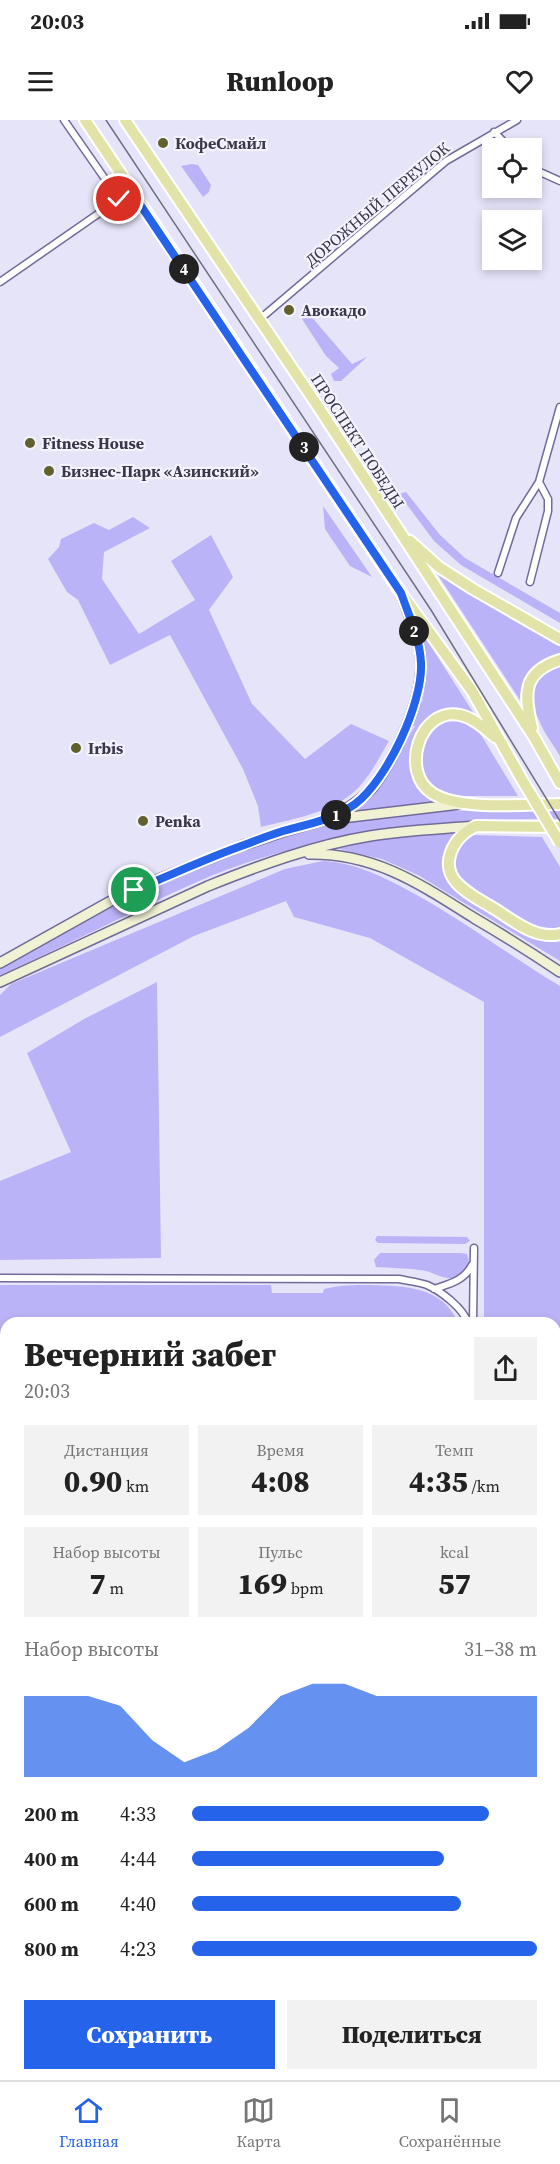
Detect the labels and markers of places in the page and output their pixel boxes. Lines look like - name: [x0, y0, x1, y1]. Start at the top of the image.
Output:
- place label: КофеСмайл: [175, 132, 267, 154]
- marker: КофеСмайл: [156, 136, 170, 150]
- pin: [93, 173, 144, 224]
- pin: 4: [169, 254, 199, 284]
- place label: Авокадо: [301, 299, 366, 321]
- marker: Авокадо: [282, 303, 296, 317]
- place label: Fitness House: [42, 432, 144, 454]
- pin: 3: [289, 432, 319, 462]
- marker: Fitness House: [23, 436, 37, 450]
- place label: Бизнес-Парк «Азинский»: [61, 460, 259, 482]
- marker: Бизнес-Парк «Азинский»: [42, 464, 56, 478]
- pin: 2: [399, 616, 429, 646]
- place label: Irbis: [88, 737, 123, 759]
- marker: Irbis: [69, 741, 83, 755]
- pin: 1: [321, 800, 351, 830]
- place label: Penka: [155, 810, 201, 832]
- marker: Penka: [136, 814, 150, 828]
- pin: [108, 864, 159, 915]

